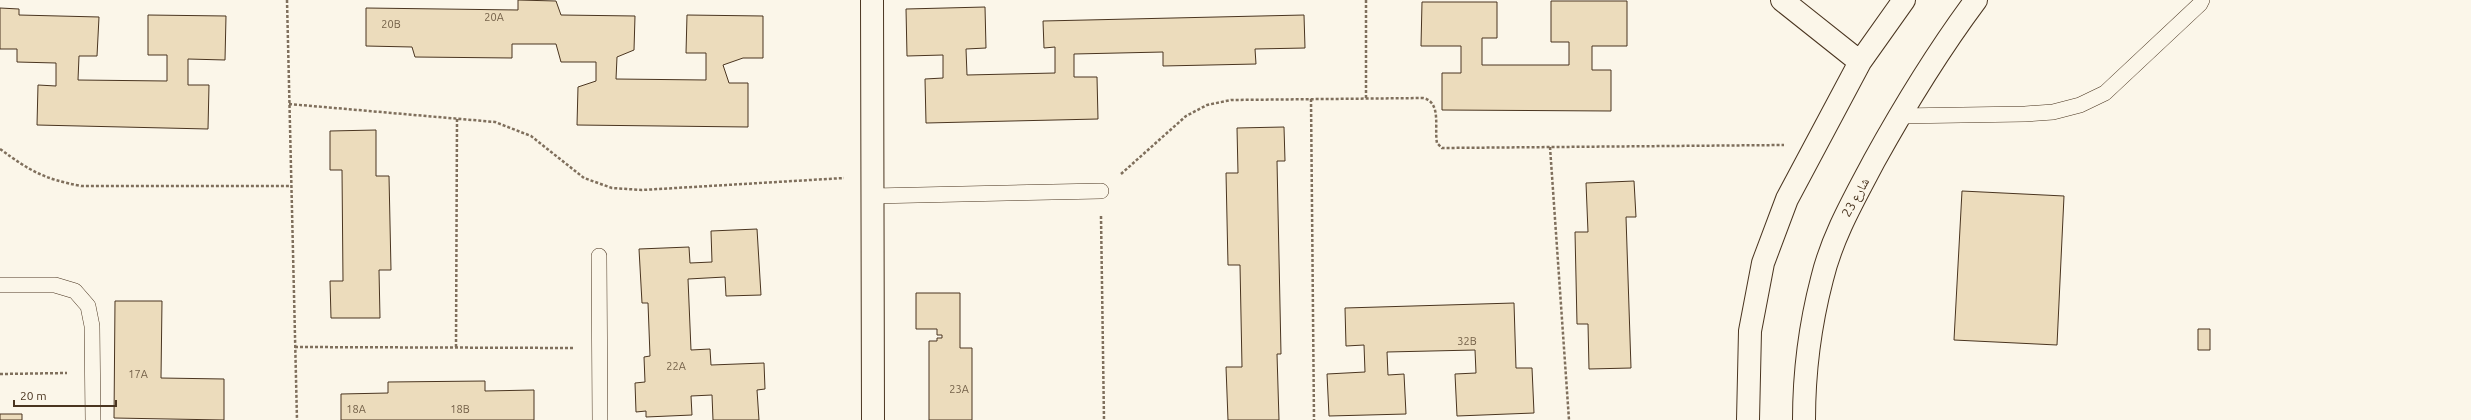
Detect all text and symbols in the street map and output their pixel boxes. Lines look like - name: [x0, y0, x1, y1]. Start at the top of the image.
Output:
- house number: 20A: [484, 11, 505, 23]
- house number: 20B: [381, 18, 401, 30]
- street label: شارع 23: [1839, 175, 1874, 220]
- house number: 32B: [1457, 335, 1477, 347]
- house number: 22A: [666, 360, 687, 372]
- house number: 17A: [128, 368, 149, 380]
- scale bar: [14, 382, 116, 408]
- house number: 23A: [949, 383, 970, 395]
- text: 20 m: [20, 389, 47, 402]
- house number: 18A: [346, 403, 367, 415]
- house number: 18B: [450, 403, 470, 415]

